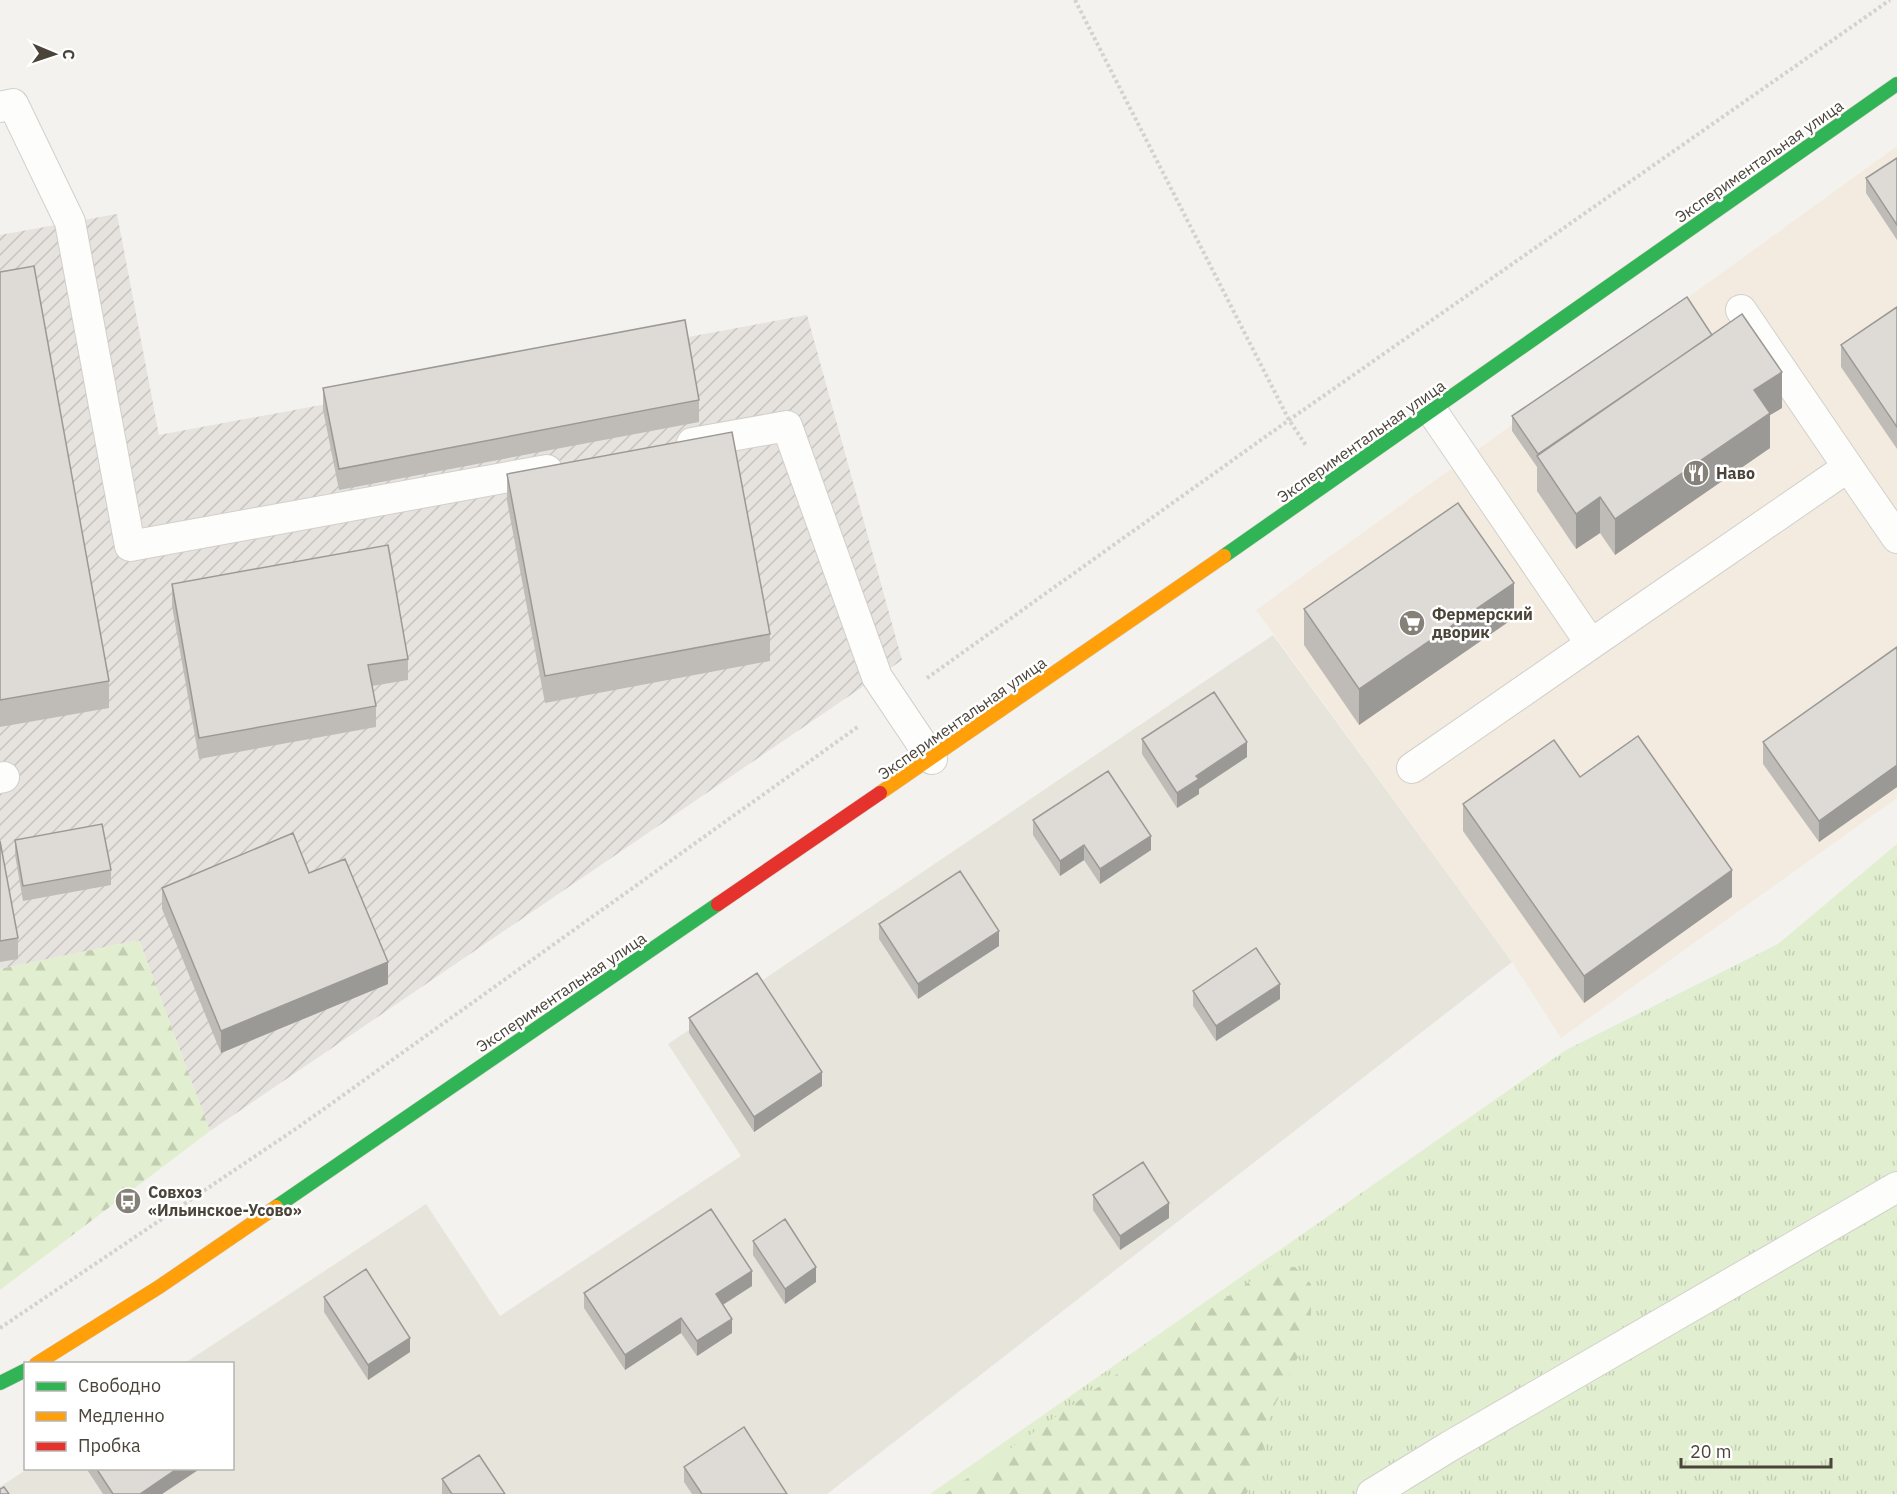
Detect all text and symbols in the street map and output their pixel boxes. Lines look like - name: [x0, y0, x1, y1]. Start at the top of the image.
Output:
- north arrow: [24, 24, 84, 84]
- text: С: [59, 49, 79, 60]
- street label: Экспериментальная улица: [1671, 95, 1847, 227]
- street label: Экспериментальная улица: [1273, 375, 1449, 507]
- restaurant icon: Наво: [1681, 458, 1711, 488]
- place label: Наво: [1716, 463, 1755, 483]
- place label: Фермерский дворик: [1432, 604, 1533, 642]
- supermarket icon: Фермерский дворик: [1397, 608, 1427, 638]
- street label: Экспериментальная улица: [874, 652, 1050, 784]
- street label: Экспериментальная улица: [472, 927, 650, 1056]
- place label: Совхоз «Ильинское-Усово»: [148, 1182, 302, 1220]
- bus stop icon: Совхоз «Ильинское-Усово»: [113, 1186, 143, 1216]
- legend: [24, 1362, 234, 1470]
- text: Свободно: [78, 1374, 161, 1397]
- text: Медленно: [78, 1404, 165, 1427]
- scale bar: [1681, 1431, 1831, 1469]
- text: Пробка: [78, 1434, 141, 1457]
- text: 20 m: [1690, 1440, 1732, 1463]

